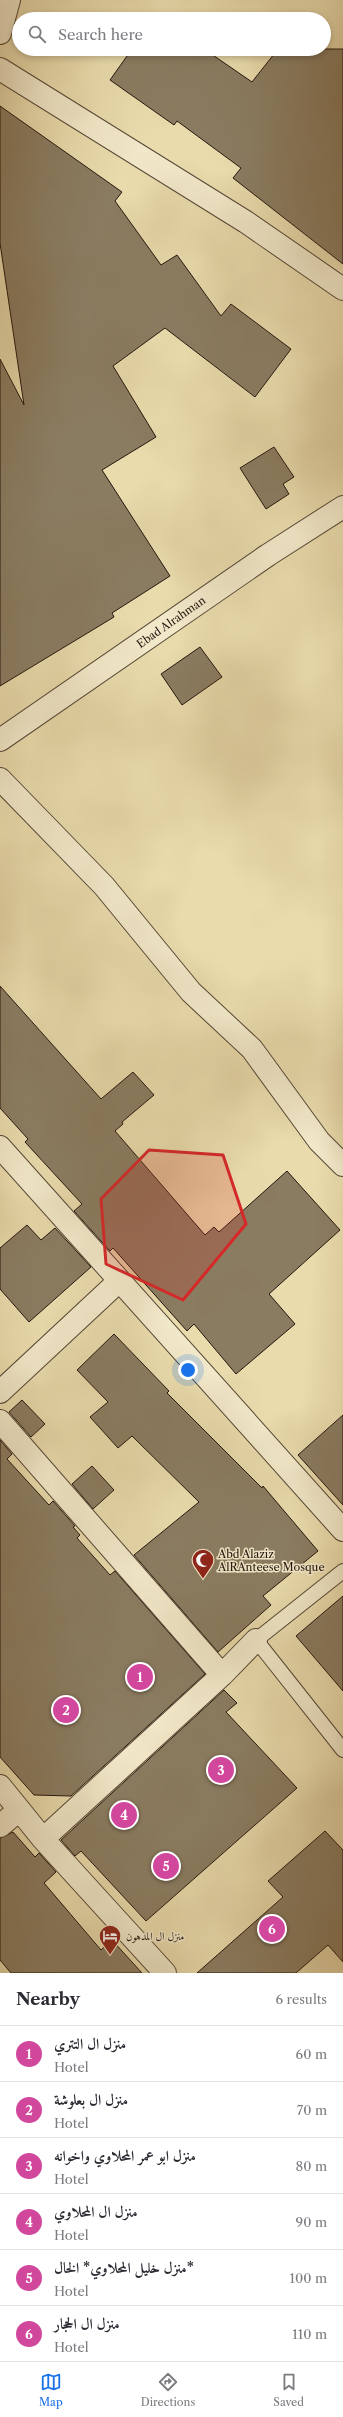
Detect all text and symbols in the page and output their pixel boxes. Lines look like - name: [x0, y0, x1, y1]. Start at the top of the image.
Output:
- search box: [12, 12, 331, 56]
- icon: search: [26, 23, 48, 45]
- text: Search here: [58, 25, 143, 44]
- street label: Ebad Alrahman: [134, 593, 208, 651]
- your location: [178, 1360, 198, 1380]
- mosque icon: Abd Alaziz AlRAnteese Mosque: [190, 1547, 216, 1580]
- place label: Abd Alaziz AlRAnteese Mosque: [217, 1547, 325, 1574]
- pin: 1: [127, 1662, 153, 1692]
- pin: 2: [53, 1695, 79, 1725]
- pin: 3: [208, 1755, 234, 1785]
- pin: 4: [111, 1800, 137, 1830]
- pin: 5: [153, 1851, 179, 1881]
- pin: 6: [259, 1914, 285, 1944]
- hotel icon: منزل ال المدهون: [97, 1923, 123, 1956]
- place label: منزل ال المدهون: [126, 1929, 184, 1943]
- text: Nearby: [16, 1989, 80, 2009]
- text: 6 results: [276, 1991, 327, 2007]
- text: منزل ال التتري: [54, 2034, 126, 2053]
- text: 1: [26, 2046, 32, 2062]
- text: 60 m: [296, 2046, 327, 2062]
- text: Hotel: [54, 2059, 89, 2075]
- text: منزل ال بعلوشة: [54, 2090, 128, 2109]
- text: 2: [25, 2102, 33, 2118]
- text: 70 m: [297, 2102, 327, 2118]
- text: Hotel: [54, 2115, 89, 2131]
- text: منزل ابو عمر المحلاوي واخوانه: [54, 2146, 196, 2165]
- text: 3: [25, 2158, 33, 2174]
- text: 80 m: [295, 2158, 327, 2174]
- text: Hotel: [54, 2171, 89, 2187]
- text: منزل ال المحلاوي: [54, 2202, 138, 2221]
- text: 4: [25, 2214, 33, 2230]
- text: 90 m: [296, 2214, 327, 2230]
- text: Hotel: [54, 2227, 89, 2243]
- text: منزل خليل المحلاوي* الخال*: [54, 2258, 194, 2277]
- text: 5: [25, 2270, 33, 2286]
- text: 100 m: [289, 2270, 327, 2286]
- text: Hotel: [54, 2283, 89, 2299]
- text: منزل ال الحجار: [54, 2314, 120, 2333]
- text: 6: [25, 2326, 33, 2342]
- text: 110 m: [292, 2326, 327, 2342]
- text: Hotel: [54, 2339, 89, 2355]
- tab: Map: [39, 2371, 63, 2409]
- tab: Directions: [141, 2371, 195, 2409]
- tab: Saved: [273, 2371, 304, 2409]

